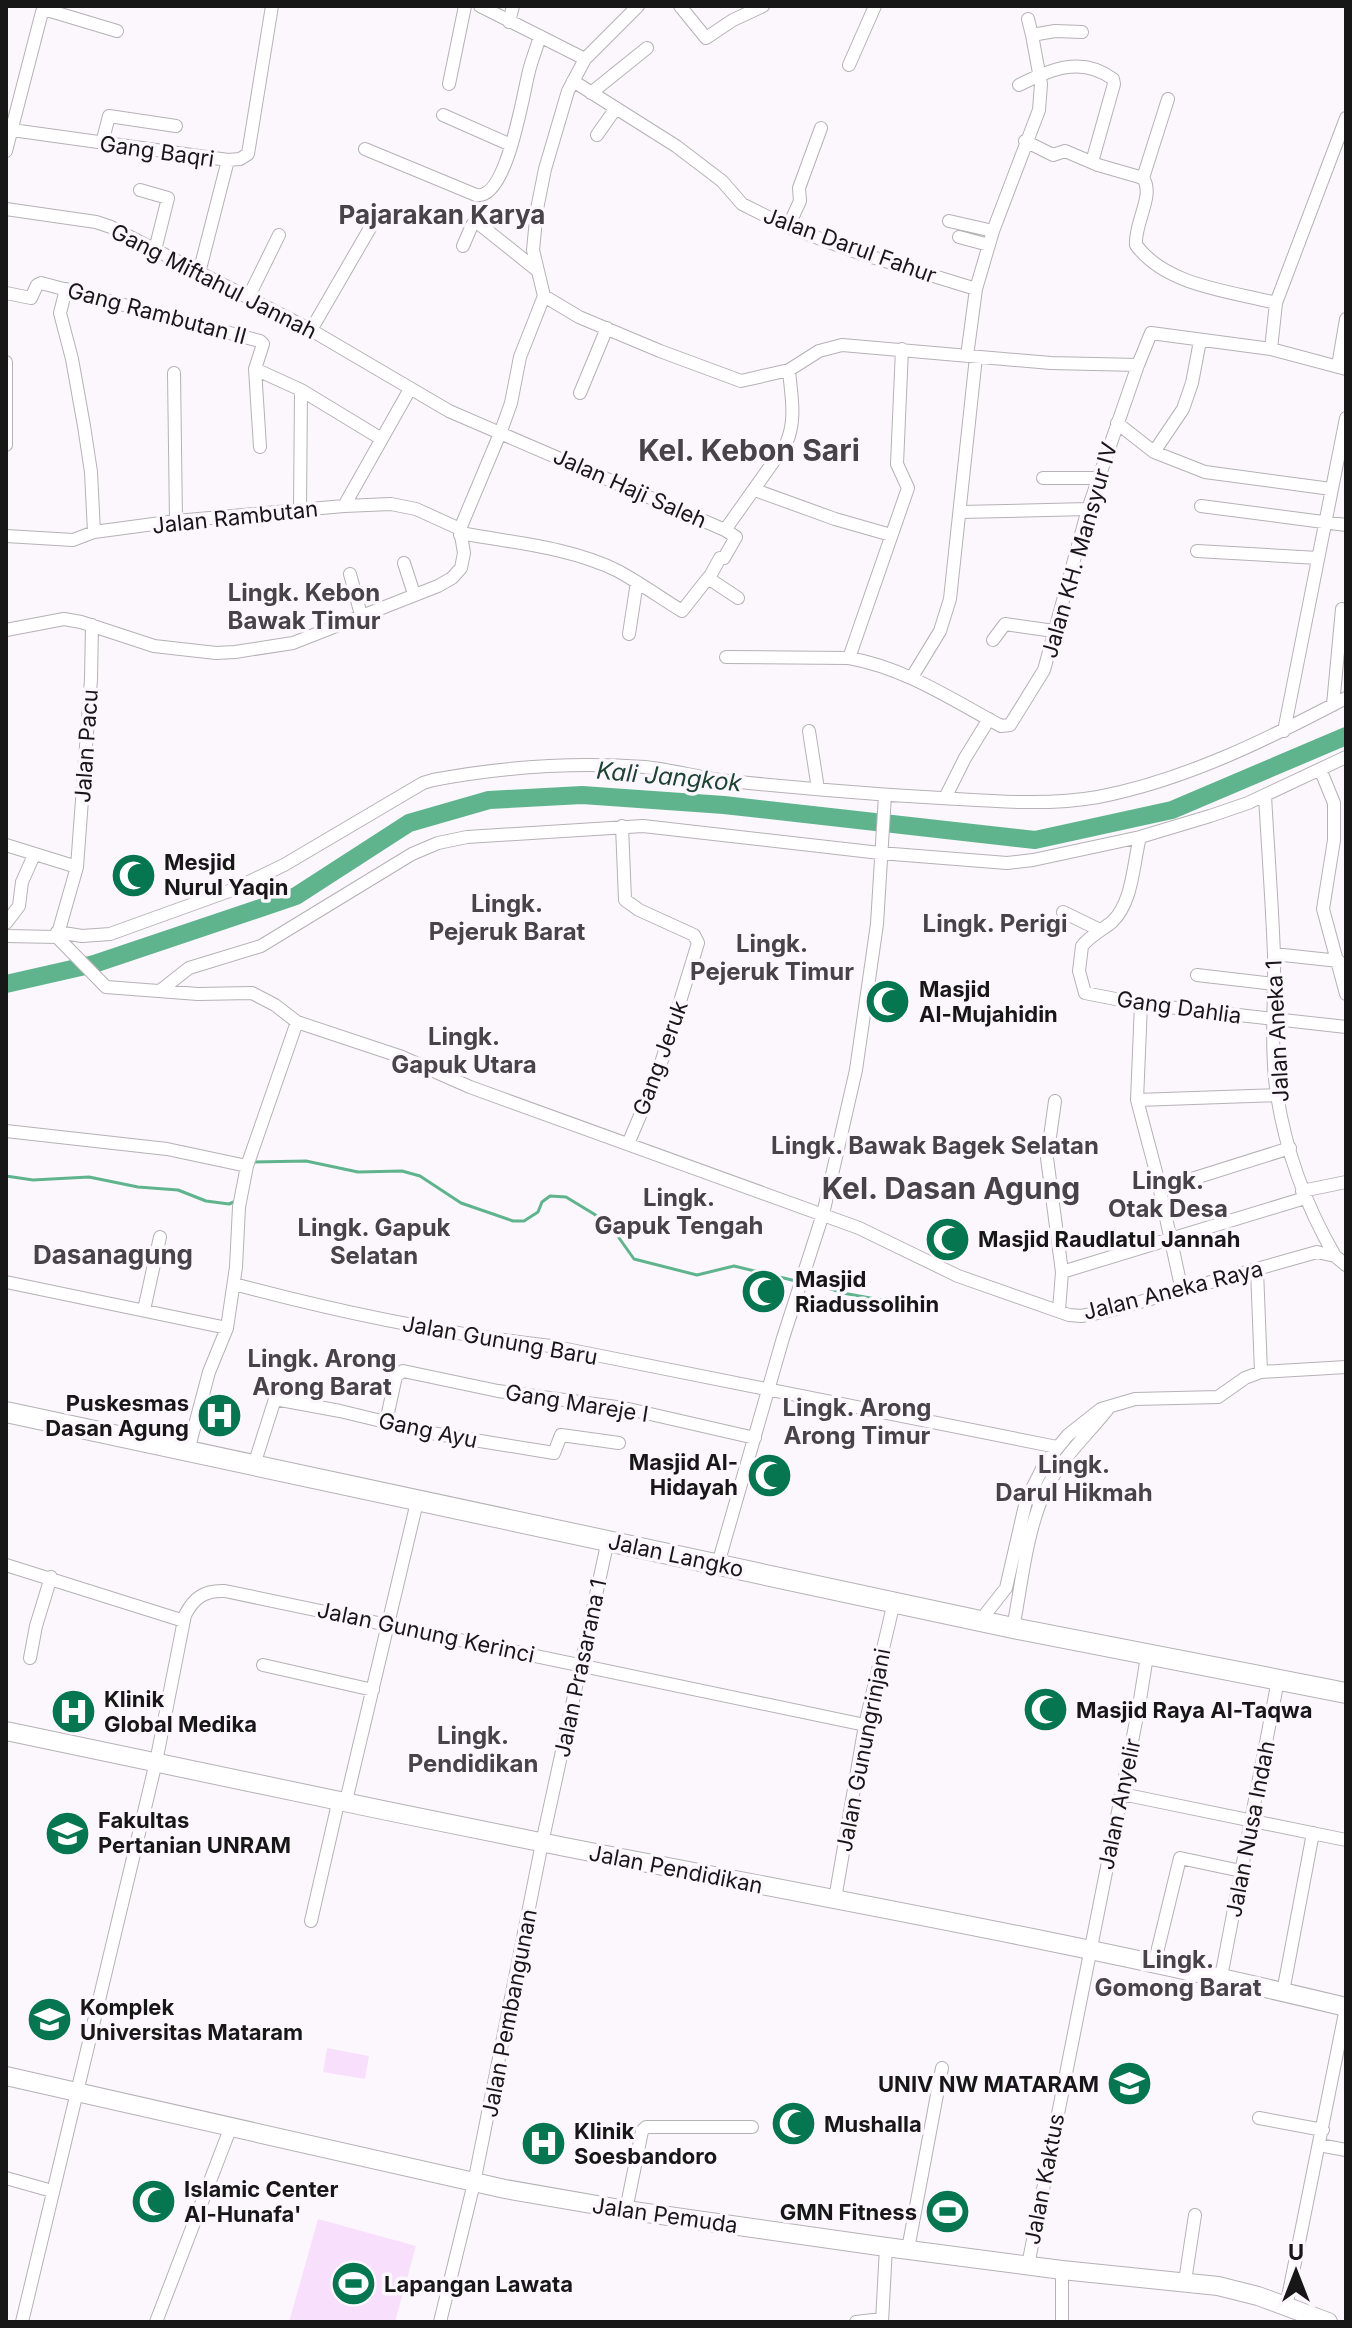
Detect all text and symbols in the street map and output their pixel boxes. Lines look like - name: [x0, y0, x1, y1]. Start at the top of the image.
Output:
- street label: Gang Baqri: [98, 130, 216, 172]
- district label: Pajarakan Karya: [339, 199, 545, 230]
- street label: Jalan Darul Fahur: [760, 202, 940, 288]
- street label: Gang Miftahul Jannah: [107, 218, 321, 344]
- street label: Gang Rambutan II: [65, 277, 249, 349]
- district label: Kel. Kebon Sari: [638, 432, 860, 468]
- street label: Jalan KH. Mansyur IV: [1036, 439, 1122, 661]
- street label: Jalan Haji Saleh: [549, 443, 711, 533]
- street label: Jalan Rambutan: [151, 495, 319, 539]
- district label: Lingk. Kebon Bawak Timur: [228, 578, 381, 635]
- street label: Jalan Pacu: [69, 688, 103, 804]
- water label: Kali Jangkok: [595, 756, 744, 797]
- place label: Mesjid Nurul Yaqin: [164, 849, 288, 900]
- mosque icon: Mesjid Nurul Yaqin: [109, 851, 157, 899]
- district label: Lingk. Pejeruk Barat: [429, 889, 586, 946]
- district label: Lingk. Perigi: [923, 909, 1067, 938]
- district label: Lingk. Pejeruk Timur: [690, 929, 854, 986]
- street label: Jalan Aneka 1: [1260, 959, 1294, 1103]
- place label: Masjid Al-Mujahidin: [919, 976, 1058, 1027]
- mosque icon: Masjid Al-Mujahidin: [864, 978, 912, 1026]
- street label: Gang Dahlia: [1115, 985, 1243, 1029]
- street label: Gang Jeruk: [627, 997, 693, 1119]
- district label: Lingk. Gapuk Utara: [391, 1022, 537, 1079]
- district label: Lingk. Bawak Bagek Selatan: [771, 1131, 1099, 1160]
- district label: Lingk. Otak Desa: [1108, 1166, 1228, 1223]
- district label: Kel. Dasan Agung: [822, 1170, 1080, 1206]
- district label: Lingk. Gapuk Tengah: [594, 1183, 764, 1240]
- district label: Lingk. Gapuk Selatan: [298, 1213, 451, 1270]
- mosque icon: Masjid Raudlatul Jannah: [923, 1215, 971, 1263]
- place label: Masjid Raudlatul Jannah: [978, 1226, 1240, 1252]
- district label: Dasanagung: [33, 1239, 193, 1270]
- street label: Jalan Aneka Raya: [1081, 1255, 1265, 1325]
- place label: Masjid Riadussolihin: [795, 1266, 939, 1317]
- mosque icon: Masjid Riadussolihin: [740, 1268, 788, 1316]
- street label: Jalan Gunung Baru: [400, 1310, 600, 1370]
- district label: Lingk. Arong Arong Barat: [248, 1344, 397, 1401]
- street label: Gang Mareje I: [504, 1379, 650, 1427]
- place label: Puskesmas Dasan Agung: [45, 1390, 189, 1441]
- hospital icon: Puskesmas Dasan Agung: [196, 1392, 244, 1440]
- district label: Lingk. Arong Arong Timur: [783, 1393, 932, 1450]
- street label: Gang Ayu: [376, 1407, 480, 1453]
- place label: Masjid Al- Hidayah: [629, 1449, 738, 1500]
- district label: Lingk. Darul Hikmah: [995, 1450, 1153, 1507]
- mosque icon: Masjid Al- Hidayah: [745, 1451, 793, 1499]
- street label: Jalan Langko: [606, 1528, 746, 1582]
- street label: Jalan Prasarana 1: [548, 1576, 612, 1760]
- street label: Jalan Gunung Kerinci: [315, 1596, 537, 1668]
- street label: Jalan Gunungrinjani: [831, 1646, 895, 1854]
- place label: Klinik Global Medika: [104, 1686, 257, 1737]
- mosque icon: Masjid Raya Al-Taqwa: [1021, 1686, 1069, 1734]
- hospital icon: Klinik Global Medika: [49, 1688, 97, 1736]
- place label: Masjid Raya Al-Taqwa: [1076, 1697, 1312, 1723]
- district label: Lingk. Pendidikan: [408, 1721, 538, 1778]
- street label: Jalan Anyelir: [1092, 1736, 1146, 1872]
- street label: Jalan Nusa Indah: [1220, 1739, 1280, 1919]
- place label: Fakultas Pertanian UNRAM: [98, 1807, 291, 1858]
- school or university icon: Fakultas Pertanian UNRAM: [43, 1809, 91, 1857]
- street label: Jalan Pendidikan: [587, 1839, 765, 1899]
- street label: Jalan Pembangunan: [476, 1907, 542, 2119]
- district label: Lingk. Gomong Barat: [1094, 1945, 1262, 2002]
- place label: Komplek Universitas Mataram: [80, 1994, 303, 2045]
- school or university icon: Komplek Universitas Mataram: [25, 1996, 73, 2044]
- school or university icon: UNIV NW MATARAM: [1106, 2060, 1154, 2108]
- place label: UNIV NW MATARAM: [878, 2071, 1099, 2097]
- mosque icon: Mushalla: [769, 2100, 817, 2148]
- place label: Mushalla: [824, 2111, 922, 2137]
- street label: Jalan Kaktus: [1019, 2111, 1069, 2247]
- place label: Klinik Soesbandoro: [574, 2118, 717, 2169]
- hospital icon: Klinik Soesbandoro: [519, 2120, 567, 2168]
- place label: Islamic Center Al-Hunafa': [184, 2176, 338, 2227]
- mosque icon: Islamic Center Al-Hunafa': [129, 2178, 177, 2226]
- sports icon: GMN Fitness: [924, 2188, 972, 2236]
- street label: Jalan Pemuda: [591, 2192, 739, 2238]
- place label: GMN Fitness: [780, 2199, 917, 2225]
- north arrow: [1256, 2232, 1336, 2312]
- text: U: [1288, 2239, 1304, 2265]
- sports icon: Lapangan Lawata: [329, 2260, 377, 2308]
- place label: Lapangan Lawata: [384, 2271, 573, 2297]

